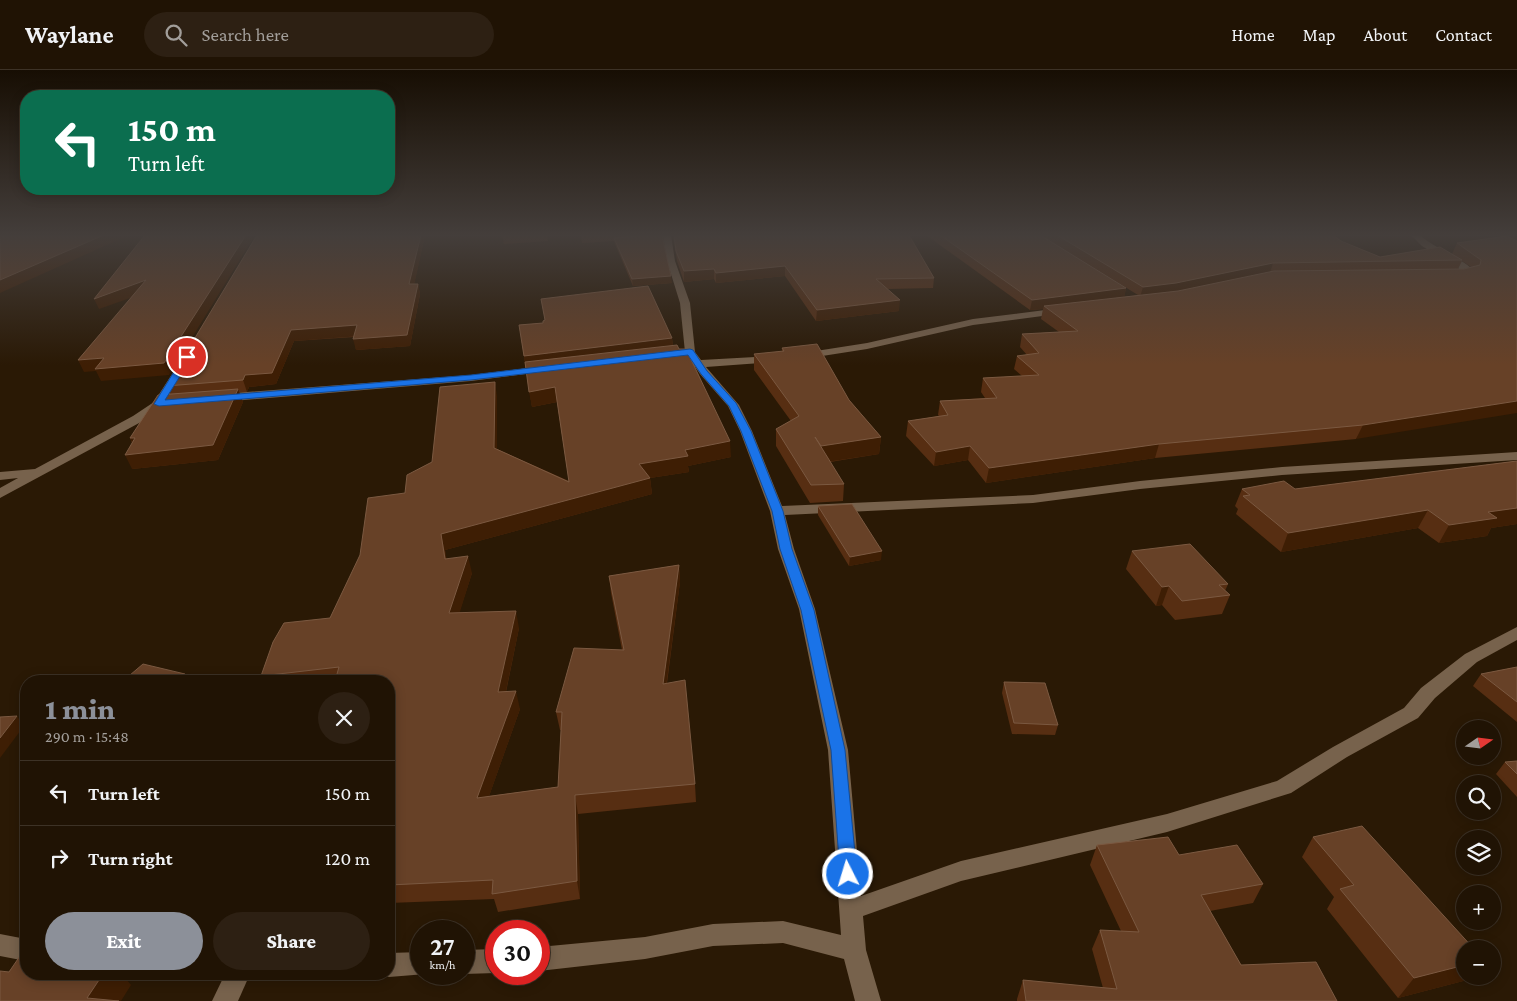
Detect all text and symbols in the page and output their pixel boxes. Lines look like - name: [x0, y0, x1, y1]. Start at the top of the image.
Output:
- search box: [144, 12, 494, 57]
- text: Waylane: [25, 21, 114, 48]
- icon: search: [162, 21, 190, 49]
- text: Search here: [202, 24, 289, 45]
- text: Home: [1232, 25, 1275, 45]
- text: Map: [1303, 25, 1335, 45]
- text: About: [1363, 25, 1407, 45]
- text: Contact: [1435, 25, 1492, 45]
- icon: left: [45, 110, 110, 175]
- text: 150 m: [128, 110, 216, 149]
- text: Turn left: [128, 151, 205, 176]
- pin: [166, 336, 208, 378]
- icon: arrive: [173, 343, 201, 371]
- text: 1 min: [45, 692, 115, 725]
- button: close: [318, 692, 370, 744]
- north arrow: [1456, 720, 1501, 765]
- map controls: [1456, 720, 1501, 985]
- text: 290 m · 15:48: [45, 728, 129, 745]
- button: search: [1456, 775, 1501, 820]
- icon: left: [45, 779, 73, 807]
- text: Turn left: [88, 783, 160, 804]
- text: 150 m: [325, 783, 370, 804]
- button: layers: [1456, 830, 1501, 875]
- icon: right: [45, 844, 73, 872]
- position arrow: [821, 847, 873, 899]
- text: Turn right: [88, 848, 173, 869]
- text: 120 m: [325, 848, 370, 869]
- button: +: [1456, 885, 1501, 930]
- button: Exit: [45, 912, 203, 970]
- button: Share: [213, 912, 370, 970]
- speed limit sign: 30: [485, 920, 550, 985]
- text: 27: [430, 933, 455, 960]
- button: −: [1456, 940, 1501, 985]
- text: km/h: [430, 958, 455, 972]

